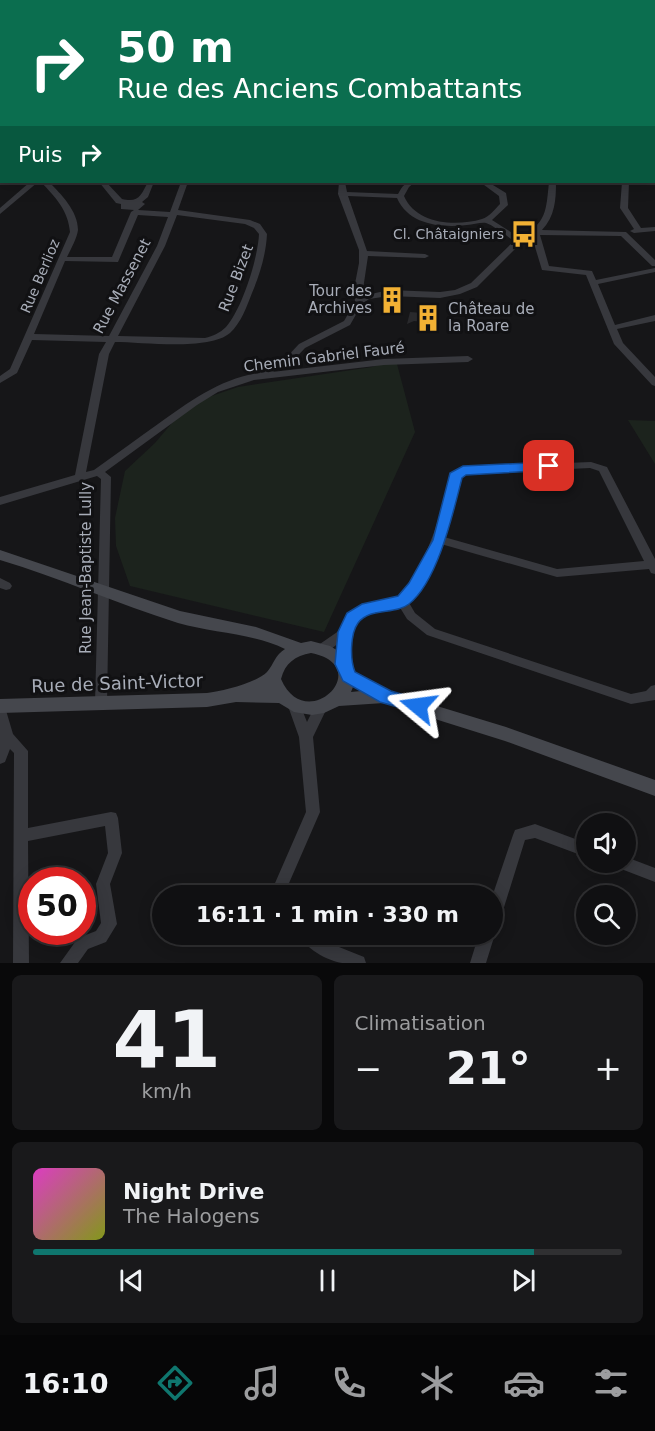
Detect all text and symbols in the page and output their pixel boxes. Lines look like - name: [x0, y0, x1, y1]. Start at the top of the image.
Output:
- text: 50 m: [117, 23, 234, 72]
- icon: right: [18, 24, 96, 102]
- text: Rue des Anciens Combattants: [117, 73, 522, 104]
- icon: right: [74, 138, 107, 171]
- text: Puis: [18, 142, 62, 167]
- bus stop icon: Cl. Châtaigniers: [509, 219, 539, 249]
- place label: Cl. Châtaigniers: [393, 226, 504, 242]
- street label: Rue Massenet: [89, 235, 155, 337]
- street label: Rue Berlioz: [17, 237, 63, 315]
- street label: Rue Bizet: [215, 242, 257, 314]
- place label: Tour des Archives: [308, 282, 372, 317]
- building icon: Tour des Archives: [377, 285, 407, 315]
- place label: Château de la Roare: [448, 300, 535, 335]
- building icon: Château de la Roare: [413, 303, 443, 333]
- street label: Chemin Gabriel Fauré: [242, 338, 406, 376]
- pin: [523, 440, 574, 491]
- icon: arrive: [532, 449, 565, 482]
- street label: Rue Jean-Baptiste Lully: [77, 482, 95, 654]
- street label: Rue de Saint-Victor: [31, 669, 204, 696]
- position arrow: [386, 674, 450, 738]
- map controls: [576, 813, 636, 945]
- button: sound: [576, 813, 636, 873]
- speed limit sign: 50: [18, 867, 96, 945]
- button: search: [576, 885, 636, 945]
- text: 16:11 · 1 min · 330 m: [196, 902, 459, 927]
- text: 41: [112, 995, 221, 1085]
- text: Climatisation: [355, 1011, 486, 1035]
- text: 21°: [446, 1042, 531, 1095]
- text: −: [355, 1049, 382, 1088]
- text: +: [594, 1049, 622, 1088]
- text: km/h: [142, 1079, 192, 1103]
- text: Night Drive: [123, 1179, 264, 1204]
- text: The Halogens: [123, 1204, 260, 1228]
- icon: previous: [115, 1264, 148, 1297]
- icon: pause: [311, 1264, 344, 1297]
- icon: next: [507, 1264, 540, 1297]
- icon: directions: [154, 1362, 196, 1404]
- icon: music: [241, 1362, 283, 1404]
- icon: phone: [328, 1362, 370, 1404]
- icon: climate: [416, 1362, 458, 1404]
- icon: car: [503, 1362, 545, 1404]
- icon: filters: [590, 1362, 632, 1404]
- text: 16:10: [23, 1368, 109, 1399]

